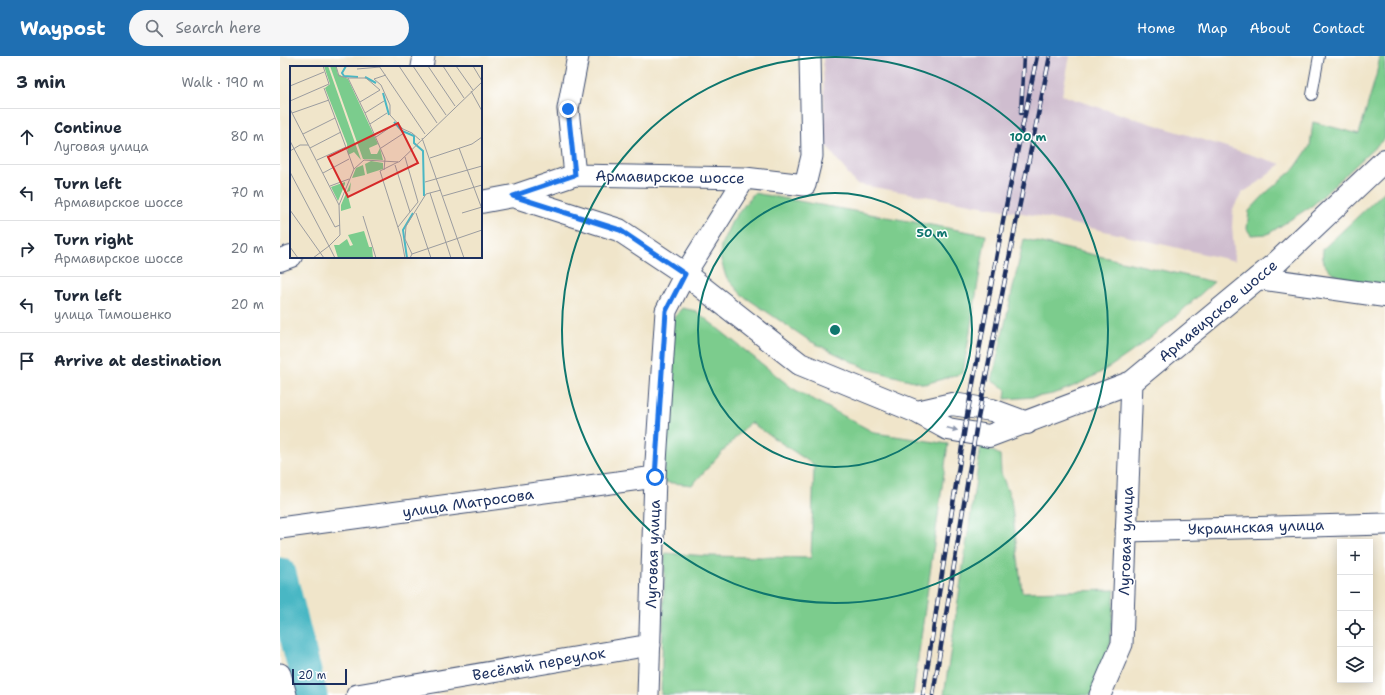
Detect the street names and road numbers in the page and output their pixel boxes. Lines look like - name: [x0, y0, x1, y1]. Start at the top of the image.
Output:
- street label: Армавирское шоссе: [595, 166, 745, 188]
- street label: Армавирское шоссе: [1154, 255, 1282, 367]
- street label: улица Матросова: [401, 484, 536, 522]
- street label: Луговая улица: [1114, 485, 1138, 596]
- street label: Луговая улица: [641, 498, 665, 609]
- street label: Украинская улица: [1188, 515, 1325, 539]
- street label: Весёлый переулок: [471, 642, 607, 686]

